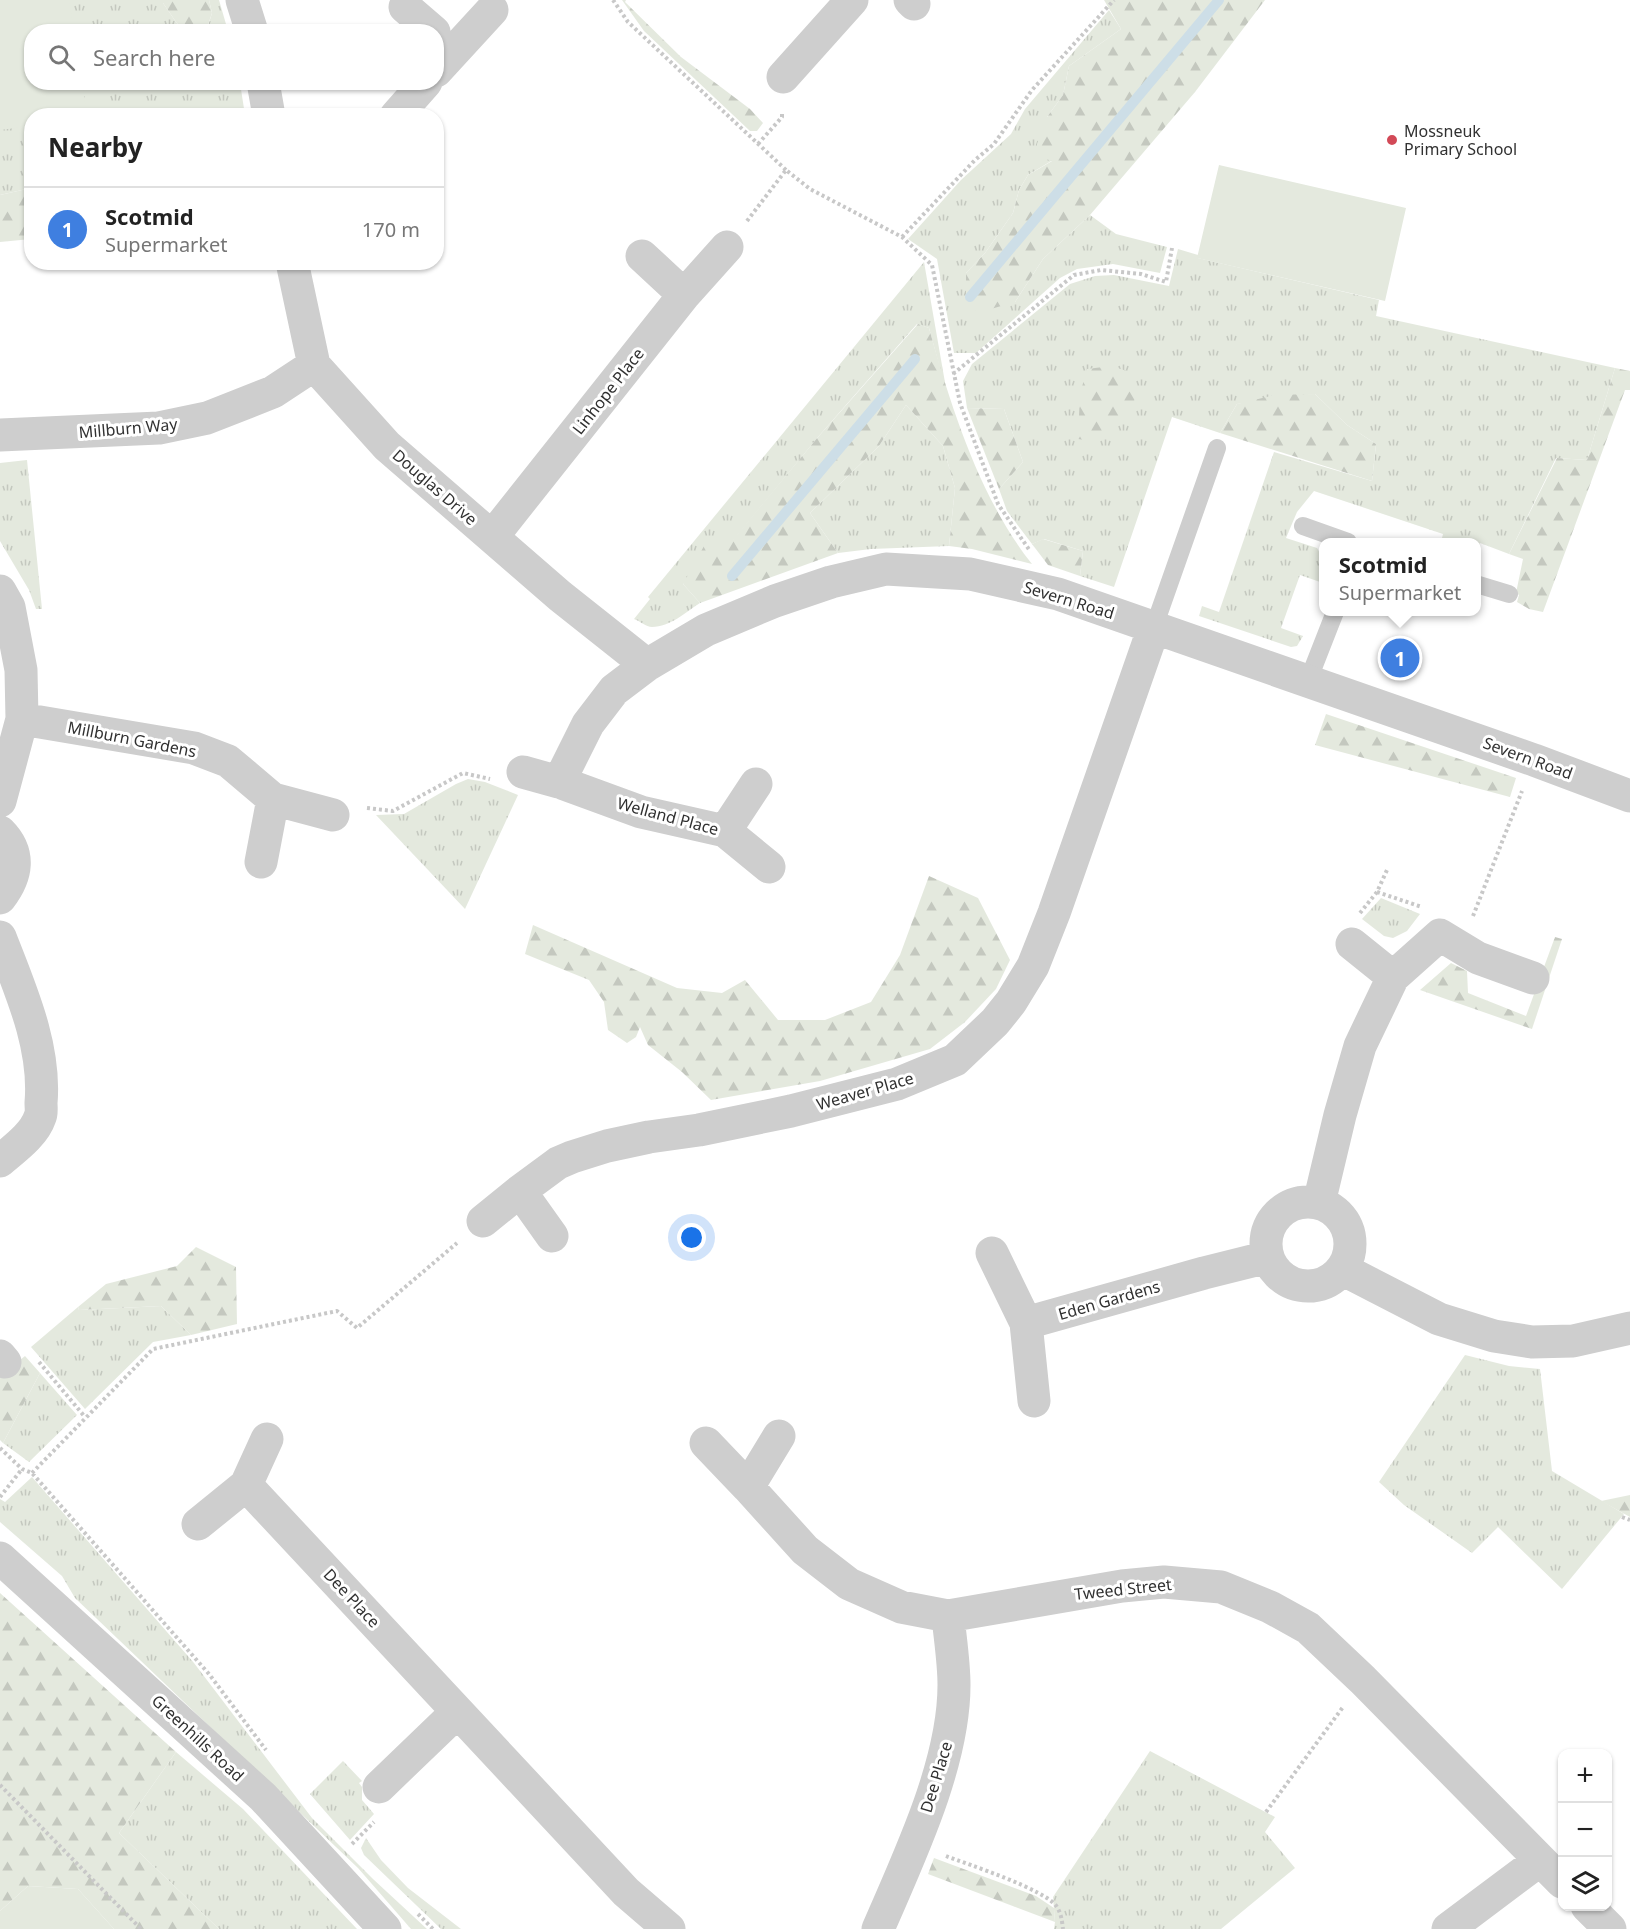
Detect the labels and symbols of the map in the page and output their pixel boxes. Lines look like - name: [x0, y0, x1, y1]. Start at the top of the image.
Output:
- place label: Mossneuk Primary School: [1404, 120, 1517, 160]
- marker: Mossneuk Primary School: [1385, 133, 1399, 147]
- street label: Linhope Place: [567, 343, 649, 439]
- street label: Millburn Way: [78, 413, 179, 443]
- street label: Douglas Drive: [388, 444, 482, 530]
- street label: Severn Road: [1021, 576, 1117, 624]
- pin: 1: [1380, 636, 1420, 680]
- street label: Millburn Gardens: [66, 716, 198, 762]
- street label: Severn Road: [1480, 732, 1576, 784]
- street label: Welland Place: [615, 792, 721, 840]
- street label: Weaver Place: [814, 1067, 916, 1115]
- your location: [677, 1223, 706, 1252]
- street label: Eden Gardens: [1055, 1275, 1163, 1325]
- street label: Dee Place: [319, 1564, 385, 1632]
- street label: Tweed Street: [1073, 1573, 1173, 1605]
- street label: Greenhills Road: [147, 1690, 249, 1786]
- street label: Dee Place: [915, 1739, 957, 1815]

